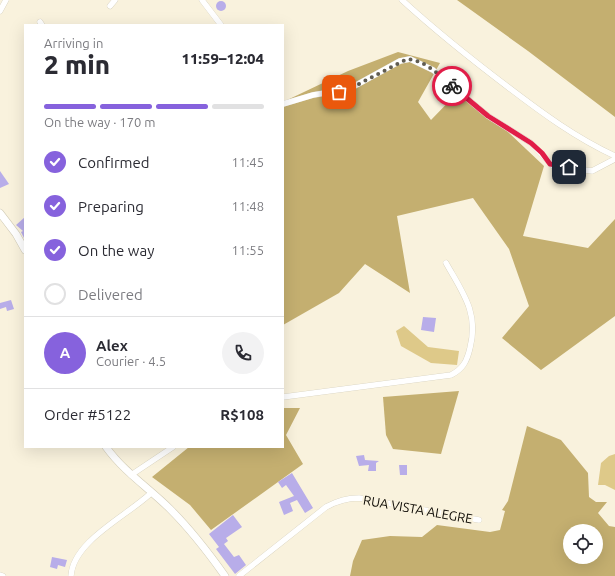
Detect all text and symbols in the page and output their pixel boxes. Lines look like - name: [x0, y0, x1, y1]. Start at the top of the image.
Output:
- text: Arriving in: [44, 36, 103, 50]
- text: 2 min: [44, 50, 110, 79]
- text: 11:59–12:04: [181, 50, 264, 67]
- courier: [432, 66, 472, 106]
- pin: [322, 75, 356, 109]
- icon: bike: [441, 75, 463, 97]
- icon: bag: [328, 81, 350, 103]
- text: On the way · 170 m: [44, 115, 156, 129]
- pin: [552, 150, 586, 184]
- icon: check: [44, 151, 66, 173]
- text: Confirmed: [78, 154, 150, 171]
- text: 11:45: [231, 155, 264, 169]
- icon: home: [558, 156, 580, 178]
- icon: check: [44, 195, 66, 217]
- text: Preparing: [78, 198, 144, 215]
- text: 11:48: [231, 199, 264, 213]
- icon: check: [44, 239, 66, 261]
- text: On the way: [78, 242, 154, 259]
- text: 11:55: [231, 243, 264, 257]
- text: Delivered: [78, 286, 143, 303]
- button: phone: [222, 332, 264, 374]
- text: Alex: [96, 337, 128, 354]
- text: A: [60, 344, 70, 361]
- text: Courier · 4.5: [96, 354, 166, 368]
- text: Order #5122: [44, 406, 131, 423]
- text: R$108: [220, 406, 264, 423]
- street label: RUA VISTA ALEGRE: [362, 492, 474, 526]
- map controls: [563, 524, 603, 564]
- button: locate: [563, 524, 603, 564]

